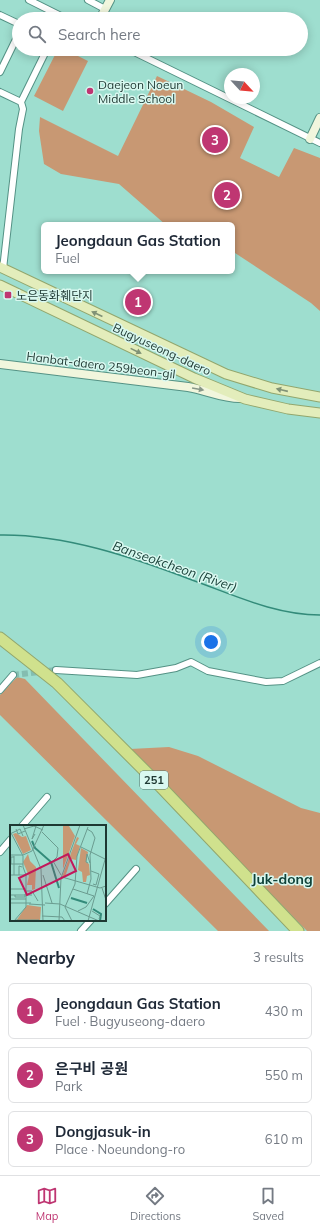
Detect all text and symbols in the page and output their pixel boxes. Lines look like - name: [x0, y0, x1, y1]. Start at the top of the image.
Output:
- search box: [12, 12, 308, 56]
- icon: search: [26, 23, 48, 45]
- text: Search here: [58, 25, 140, 44]
- north arrow: [224, 68, 260, 104]
- place label: Daejeon Noeun Middle School: [98, 77, 183, 106]
- marker: Daejeon Noeun Middle School: [85, 86, 95, 96]
- pin: 3: [202, 125, 228, 155]
- pin: 2: [214, 180, 240, 210]
- popup: [41, 222, 235, 274]
- text: Jeongdaun Gas Station: [55, 231, 221, 250]
- text: Fuel: [55, 250, 80, 266]
- pin: 1: [125, 287, 151, 317]
- place label: 노은동화훼단지: [16, 288, 93, 303]
- marker: 노은동화훼단지: [3, 290, 13, 300]
- one-way arrow: [92, 311, 103, 317]
- street label: Bugyuseong-daero: [111, 320, 214, 378]
- street label: Hanbat-daero 259beon-gil: [26, 348, 176, 382]
- one-way arrow: [130, 348, 142, 354]
- one-way arrow: [192, 386, 204, 392]
- one-way arrow: [276, 387, 288, 393]
- water label: Banseokcheon (River): [111, 537, 239, 595]
- your location: [201, 632, 221, 652]
- road number: 251: [140, 771, 168, 789]
- inset map: [10, 825, 106, 921]
- district label: Juk-dong: [251, 870, 313, 888]
- text: Nearby: [16, 947, 75, 968]
- text: 3 results: [253, 949, 304, 965]
- text: Jeongdaun Gas Station: [55, 994, 221, 1013]
- text: 1: [26, 1003, 34, 1019]
- text: 430 m: [265, 1003, 303, 1019]
- text: Fuel · Bugyuseong-daero: [55, 1013, 205, 1029]
- text: 은구비 공원: [55, 1059, 128, 1078]
- text: 2: [26, 1067, 34, 1083]
- text: 550 m: [265, 1067, 303, 1083]
- text: Park: [55, 1078, 82, 1094]
- text: Dongjasuk-in: [55, 1122, 151, 1141]
- text: 3: [26, 1131, 34, 1147]
- text: 610 m: [265, 1131, 303, 1147]
- text: Place · Noeundong-ro: [55, 1141, 185, 1157]
- tab: Map: [36, 1185, 58, 1223]
- tab: Directions: [130, 1185, 181, 1223]
- tab: Saved: [252, 1185, 284, 1223]

